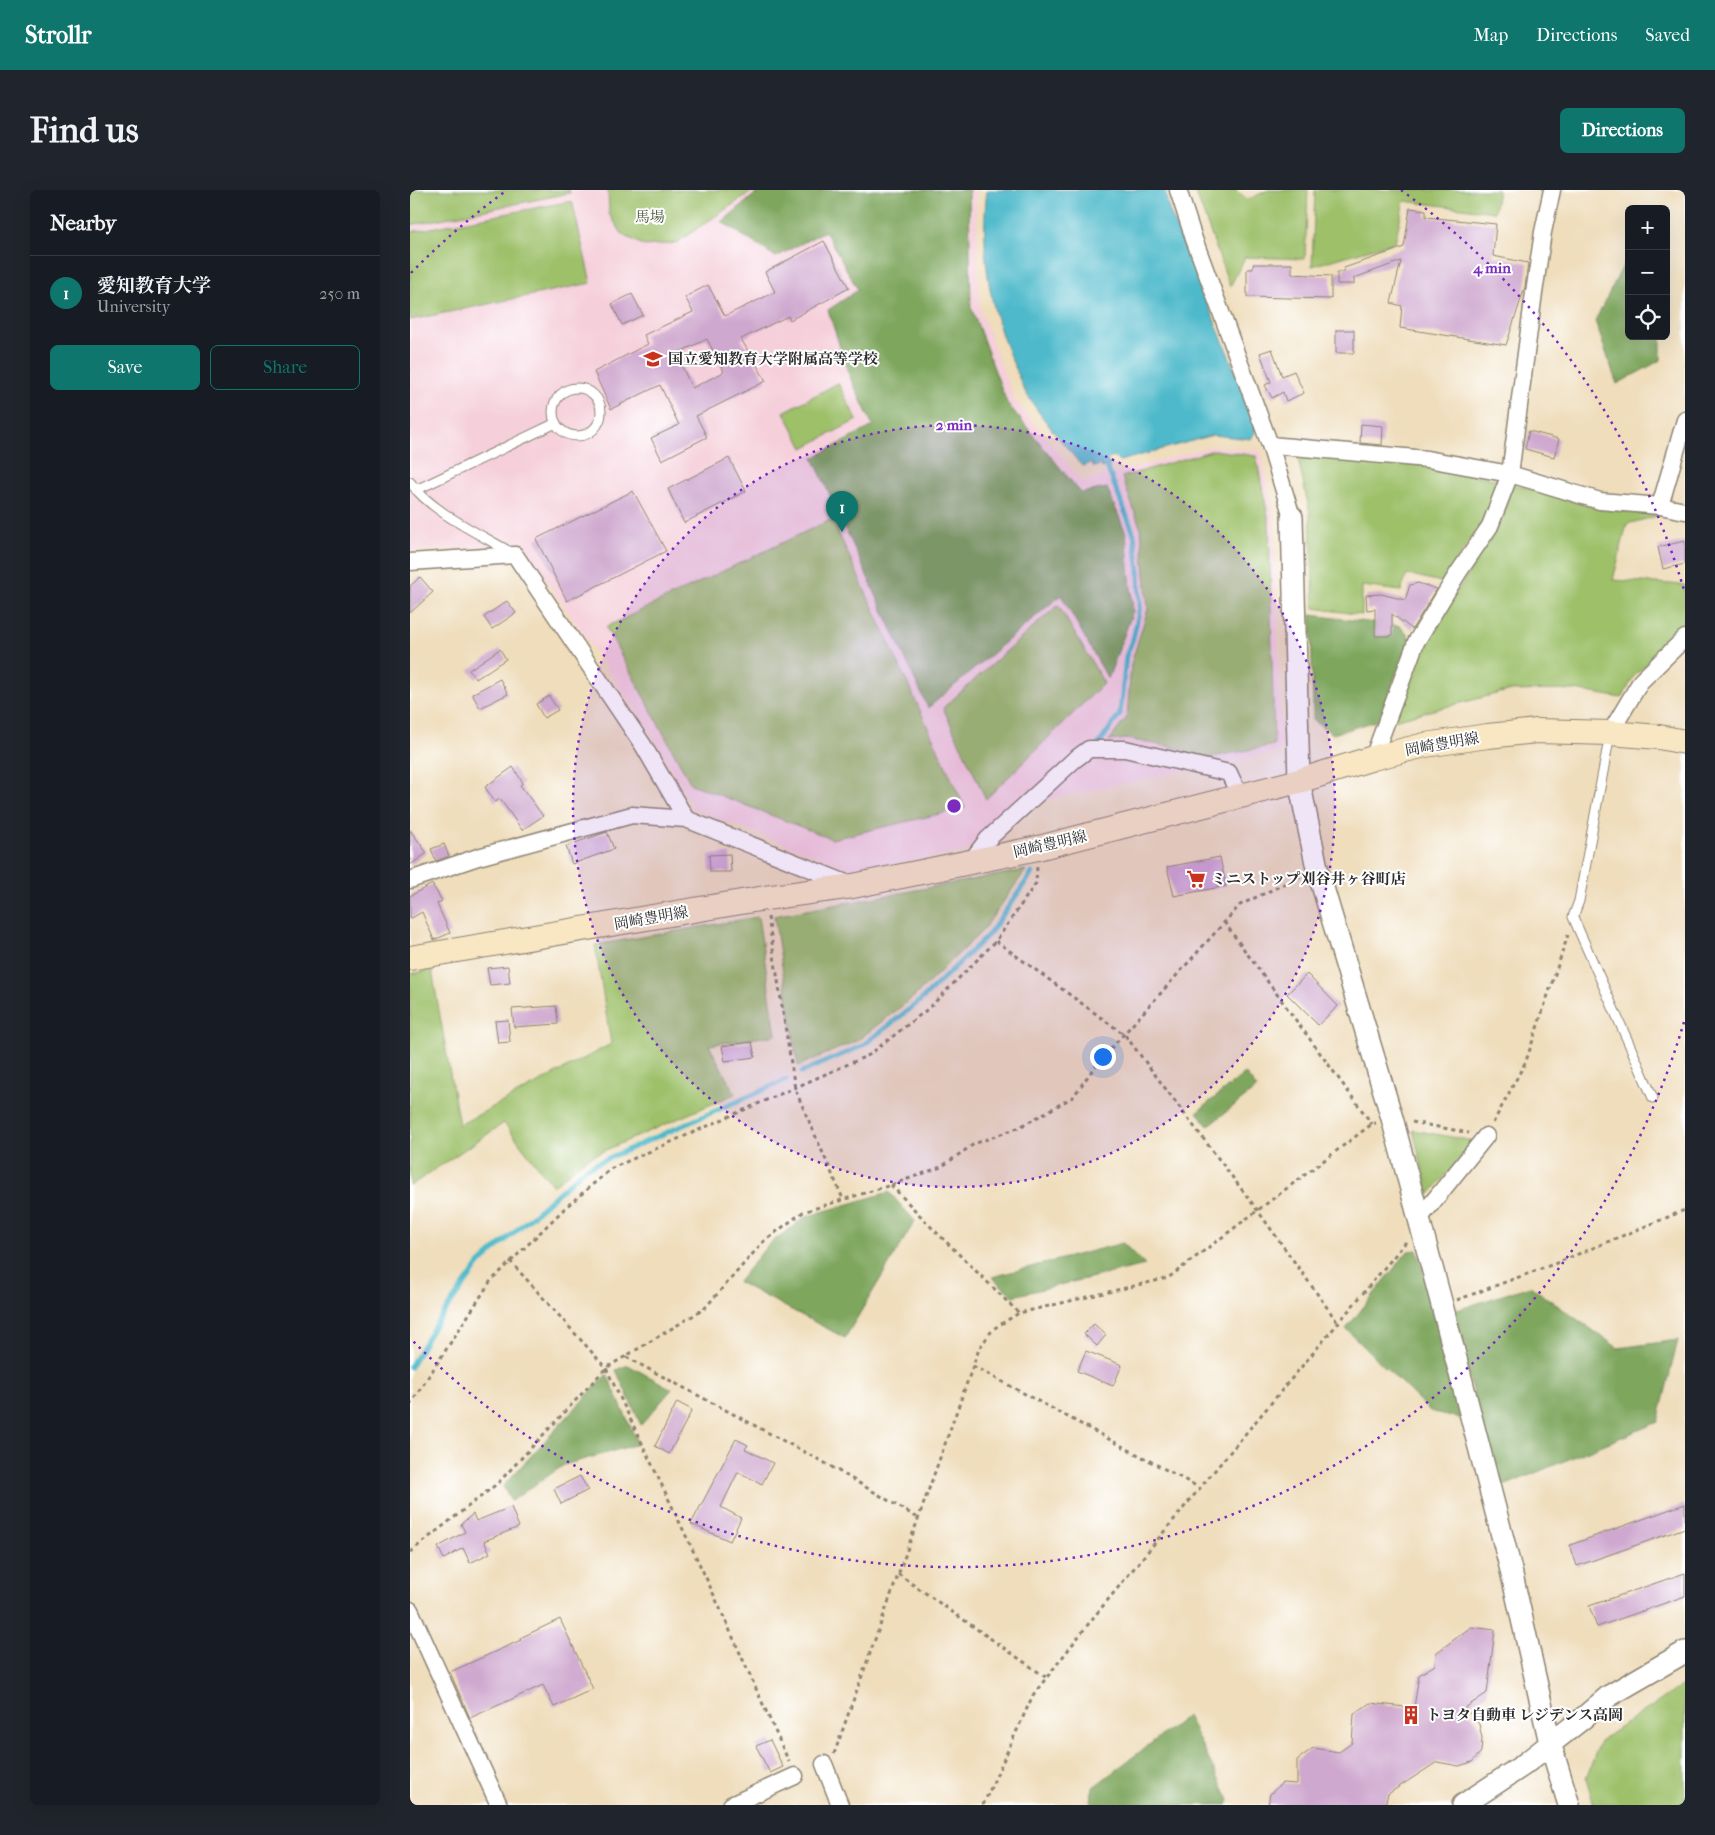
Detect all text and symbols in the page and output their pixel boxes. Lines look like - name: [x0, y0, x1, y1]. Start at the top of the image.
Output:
- text: Strollr: [25, 21, 92, 49]
- text: Map: [1474, 25, 1508, 46]
- text: Directions: [1536, 25, 1617, 46]
- text: Saved: [1645, 25, 1690, 46]
- button: Directions: [1560, 108, 1685, 153]
- text: Find us: [30, 110, 139, 151]
- map controls: [1625, 205, 1670, 340]
- button: +: [1625, 205, 1670, 250]
- park label: 馬場: [635, 208, 665, 226]
- text: Nearby: [50, 211, 116, 235]
- button: −: [1625, 250, 1670, 295]
- text: 4 min: [1472, 259, 1511, 277]
- text: 愛知教育大学: [97, 275, 211, 297]
- text: 1: [63, 284, 69, 303]
- text: 250 m: [319, 284, 360, 303]
- button: locate: [1625, 295, 1670, 340]
- text: University: [97, 297, 170, 316]
- button: Save: [50, 345, 200, 390]
- button: Share: [210, 345, 360, 390]
- school or university icon: 国立愛知教育大学附属高等学校: [642, 348, 664, 370]
- place label: 国立愛知教育大学附属高等学校: [668, 350, 878, 368]
- text: 2 min: [936, 416, 973, 434]
- pin: 1: [826, 491, 858, 532]
- street label: 岡崎豊明線: [1403, 729, 1481, 759]
- centre of rings: [945, 797, 963, 815]
- street label: 岡崎豊明線: [1011, 827, 1089, 861]
- supermarket icon: ミニストップ刈谷井ヶ谷町店: [1185, 868, 1207, 890]
- place label: ミニストップ刈谷井ヶ谷町店: [1211, 870, 1406, 888]
- street label: 岡崎豊明線: [612, 903, 690, 933]
- your location: [1090, 1044, 1116, 1070]
- building icon: トヨタ自動車 レジデンス高岡: [1400, 1704, 1422, 1726]
- place label: トヨタ自動車 レジデンス高岡: [1426, 1706, 1623, 1724]

